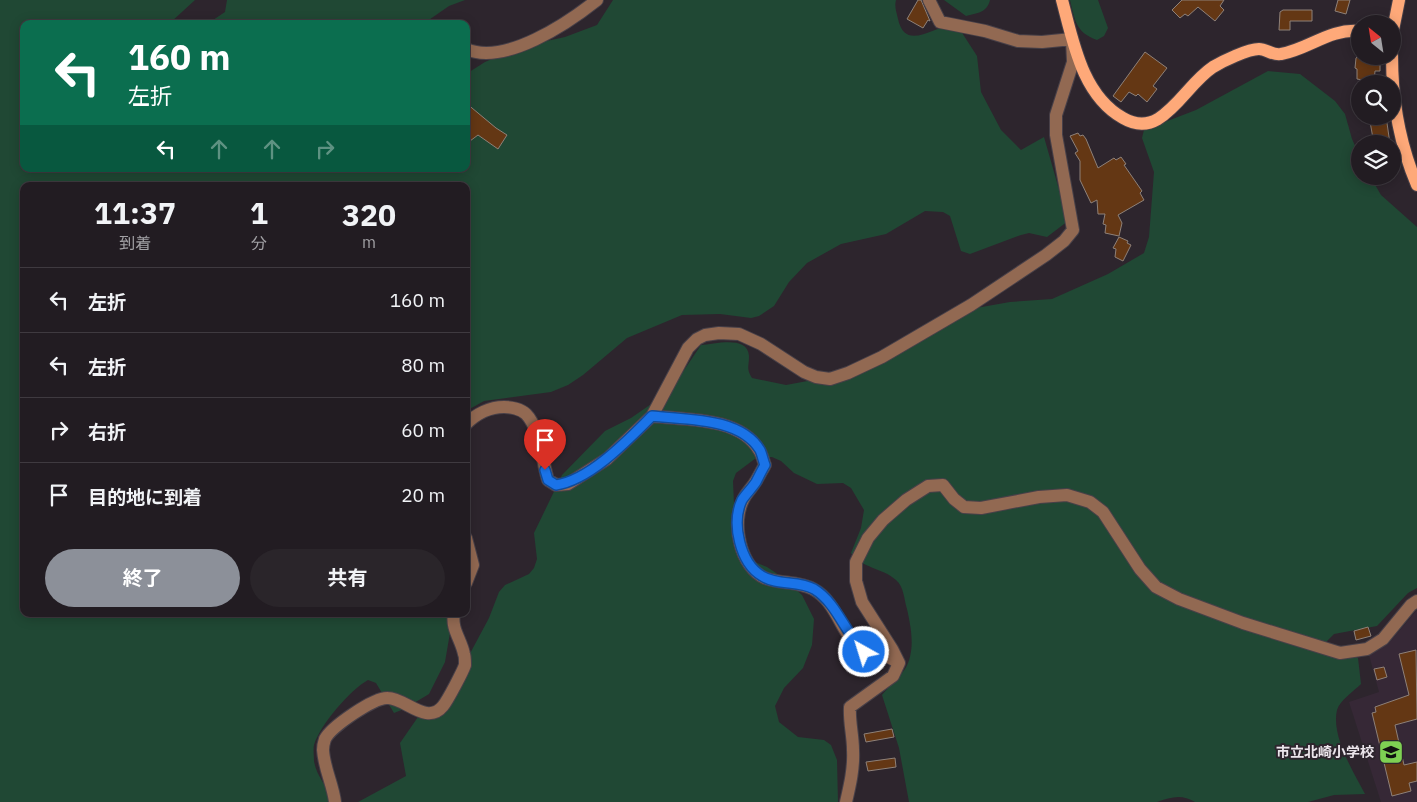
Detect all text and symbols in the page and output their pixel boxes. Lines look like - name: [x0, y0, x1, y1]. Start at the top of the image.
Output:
- north arrow: [1351, 15, 1401, 65]
- map controls: [1351, 15, 1401, 185]
- text: 160 m: [128, 34, 231, 80]
- icon: left: [45, 40, 110, 105]
- button: search: [1351, 75, 1401, 125]
- text: 左折: [128, 81, 172, 110]
- icon: left: [152, 135, 180, 163]
- icon: ahead: [205, 135, 233, 163]
- icon: ahead: [258, 135, 286, 163]
- icon: right: [311, 135, 339, 163]
- button: layers: [1351, 135, 1401, 185]
- text: 11:37: [94, 193, 176, 232]
- text: 1: [250, 193, 268, 232]
- text: 320: [342, 195, 396, 234]
- text: m: [362, 232, 376, 252]
- text: 到着: [119, 233, 151, 253]
- text: 分: [251, 233, 267, 253]
- icon: left: [45, 286, 73, 314]
- text: 160 m: [390, 288, 445, 312]
- text: 左折: [88, 290, 126, 314]
- icon: left: [45, 351, 73, 379]
- text: 80 m: [401, 353, 445, 377]
- text: 左折: [88, 355, 126, 379]
- icon: right: [45, 416, 73, 444]
- text: 60 m: [401, 418, 445, 442]
- pin: [524, 419, 566, 470]
- text: 右折: [88, 420, 126, 444]
- icon: arrive: [531, 426, 559, 454]
- icon: arrive: [45, 481, 73, 509]
- text: 20 m: [401, 483, 445, 507]
- text: 目的地に到着: [88, 485, 202, 509]
- button: 終了: [45, 549, 240, 607]
- button: 共有: [250, 549, 445, 607]
- position arrow: [837, 625, 889, 677]
- school or university icon: 市立北崎小学校: [1378, 739, 1404, 765]
- place label: 市立北崎小学校: [1276, 743, 1374, 761]

